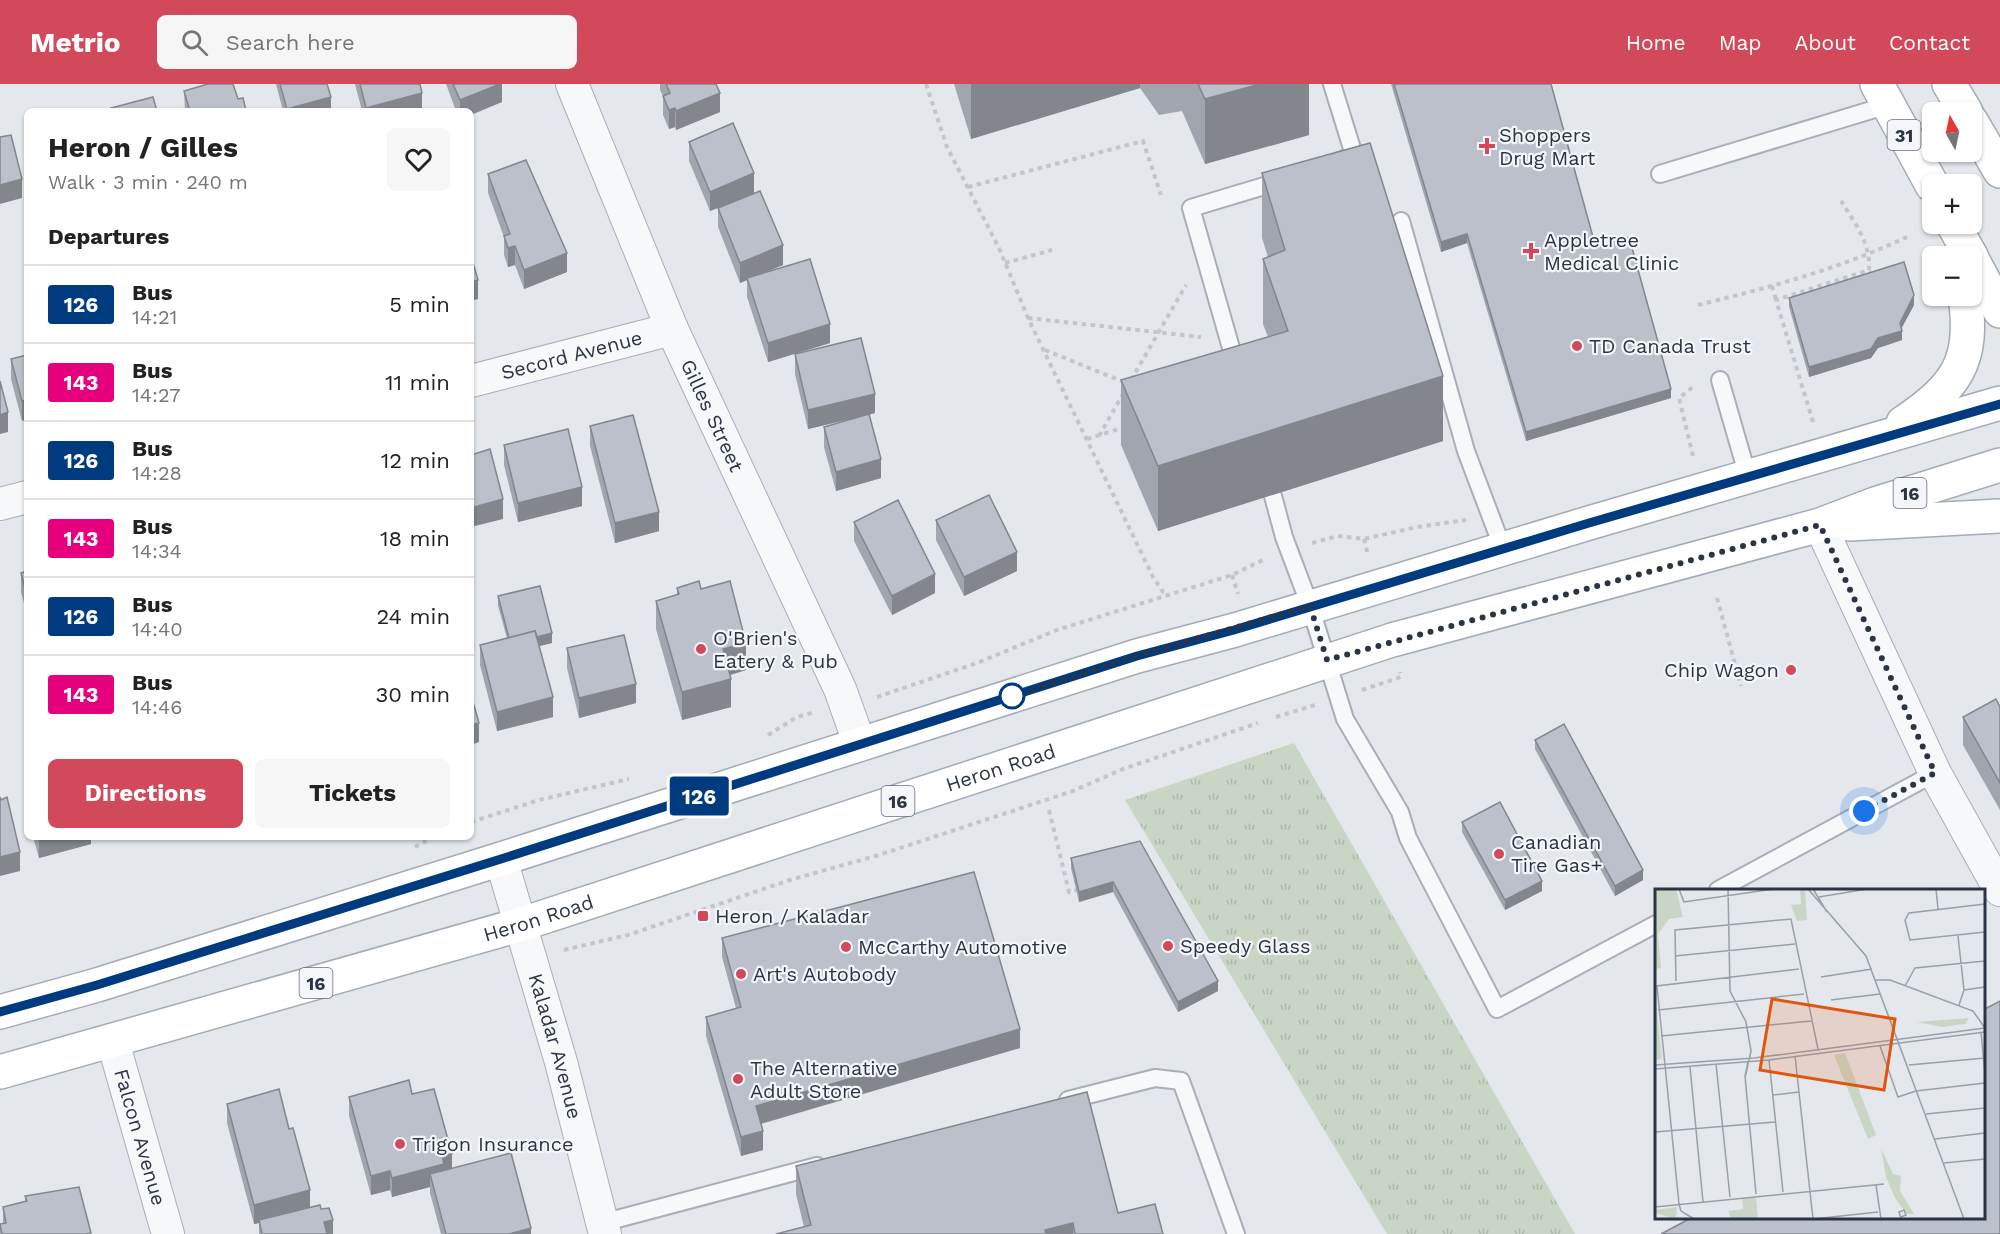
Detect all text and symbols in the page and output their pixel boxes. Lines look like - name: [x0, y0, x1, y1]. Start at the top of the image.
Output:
- search box: [157, 15, 577, 69]
- text: Metrio: [30, 26, 121, 59]
- icon: search: [178, 26, 211, 59]
- text: Search here: [226, 30, 355, 55]
- text: Home: [1626, 30, 1686, 55]
- text: Map: [1719, 30, 1762, 55]
- text: About: [1795, 30, 1856, 55]
- text: Contact: [1889, 30, 1970, 55]
- north arrow: [1922, 102, 1982, 162]
- map controls: [1922, 102, 1982, 306]
- road number: 31: [1888, 120, 1920, 150]
- place label: Shoppers Drug Mart: [1499, 123, 1596, 170]
- button: heart: [387, 128, 450, 191]
- text: Heron / Gilles: [48, 131, 238, 164]
- marker: Shoppers Drug Mart: [1480, 139, 1494, 153]
- text: Walk · 3 min · 240 m: [48, 170, 248, 194]
- button: +: [1922, 174, 1982, 234]
- text: Departures: [48, 224, 169, 249]
- place label: Appletree Medical Clinic: [1544, 228, 1679, 275]
- marker: Appletree Medical Clinic: [1522, 242, 1540, 260]
- button: −: [1922, 246, 1982, 306]
- text: Bus: [132, 280, 172, 305]
- text: 126: [64, 292, 98, 317]
- text: 5 min: [389, 292, 450, 317]
- text: 14:21: [132, 305, 177, 329]
- street label: Secord Avenue: [499, 325, 645, 385]
- place label: TD Canada Trust: [1589, 334, 1751, 358]
- marker: TD Canada Trust: [1570, 339, 1584, 353]
- street label: Gilles Street: [676, 355, 749, 476]
- text: Bus: [132, 358, 172, 383]
- text: 143: [63, 370, 99, 395]
- text: 11 min: [385, 370, 450, 395]
- text: 14:27: [132, 383, 180, 407]
- text: Bus: [132, 436, 172, 461]
- text: 126: [64, 448, 98, 473]
- text: 12 min: [381, 448, 450, 473]
- text: 14:28: [132, 461, 182, 485]
- road number: 16: [1894, 478, 1926, 508]
- text: Bus: [132, 514, 172, 539]
- text: 143: [63, 526, 99, 551]
- text: 18 min: [380, 526, 450, 551]
- text: 14:34: [132, 539, 182, 563]
- text: Bus: [132, 592, 172, 617]
- text: 126: [64, 604, 98, 629]
- text: 24 min: [376, 604, 450, 629]
- text: 14:40: [132, 617, 183, 641]
- place label: O'Brien's Eatery & Pub: [713, 626, 838, 673]
- marker: O'Brien's Eatery & Pub: [694, 642, 708, 656]
- place label: Chip Wagon: [1664, 658, 1779, 682]
- marker: Chip Wagon: [1784, 663, 1798, 677]
- text: Bus: [132, 670, 172, 695]
- text: 143: [63, 682, 99, 707]
- text: 30 min: [376, 682, 450, 707]
- unlabelled marker: [999, 683, 1025, 709]
- text: 14:46: [132, 695, 182, 719]
- street label: Heron Road: [943, 739, 1058, 797]
- button: Directions: [48, 759, 243, 828]
- button: Tickets: [255, 759, 450, 828]
- line badge: 126: [664, 776, 734, 816]
- text: 126: [682, 784, 716, 809]
- road number: 16: [882, 786, 914, 816]
- your location: [1849, 796, 1879, 826]
- place label: Canadian Tire Gas+: [1511, 830, 1603, 877]
- marker: Canadian Tire Gas+: [1492, 847, 1506, 861]
- inset map: [1655, 889, 1985, 1219]
- street label: Heron Road: [481, 890, 596, 946]
- place label: Heron / Kaladar: [715, 904, 869, 928]
- marker: Heron / Kaladar: [696, 909, 710, 923]
- place label: Speedy Glass: [1180, 934, 1311, 958]
- place label: McCarthy Automotive: [858, 935, 1067, 959]
- marker: Speedy Glass: [1161, 939, 1175, 953]
- marker: McCarthy Automotive: [839, 940, 853, 954]
- place label: Art's Autobody: [753, 962, 897, 986]
- marker: Art's Autobody: [734, 967, 748, 981]
- road number: 16: [300, 968, 332, 998]
- street label: Kaladar Avenue: [524, 971, 587, 1121]
- place label: The Alternative Adult Store: [750, 1056, 898, 1103]
- street label: Falcon Avenue: [109, 1066, 171, 1208]
- marker: The Alternative Adult Store: [731, 1072, 745, 1086]
- place label: Trigon Insurance: [412, 1132, 573, 1156]
- marker: Trigon Insurance: [393, 1137, 407, 1151]

